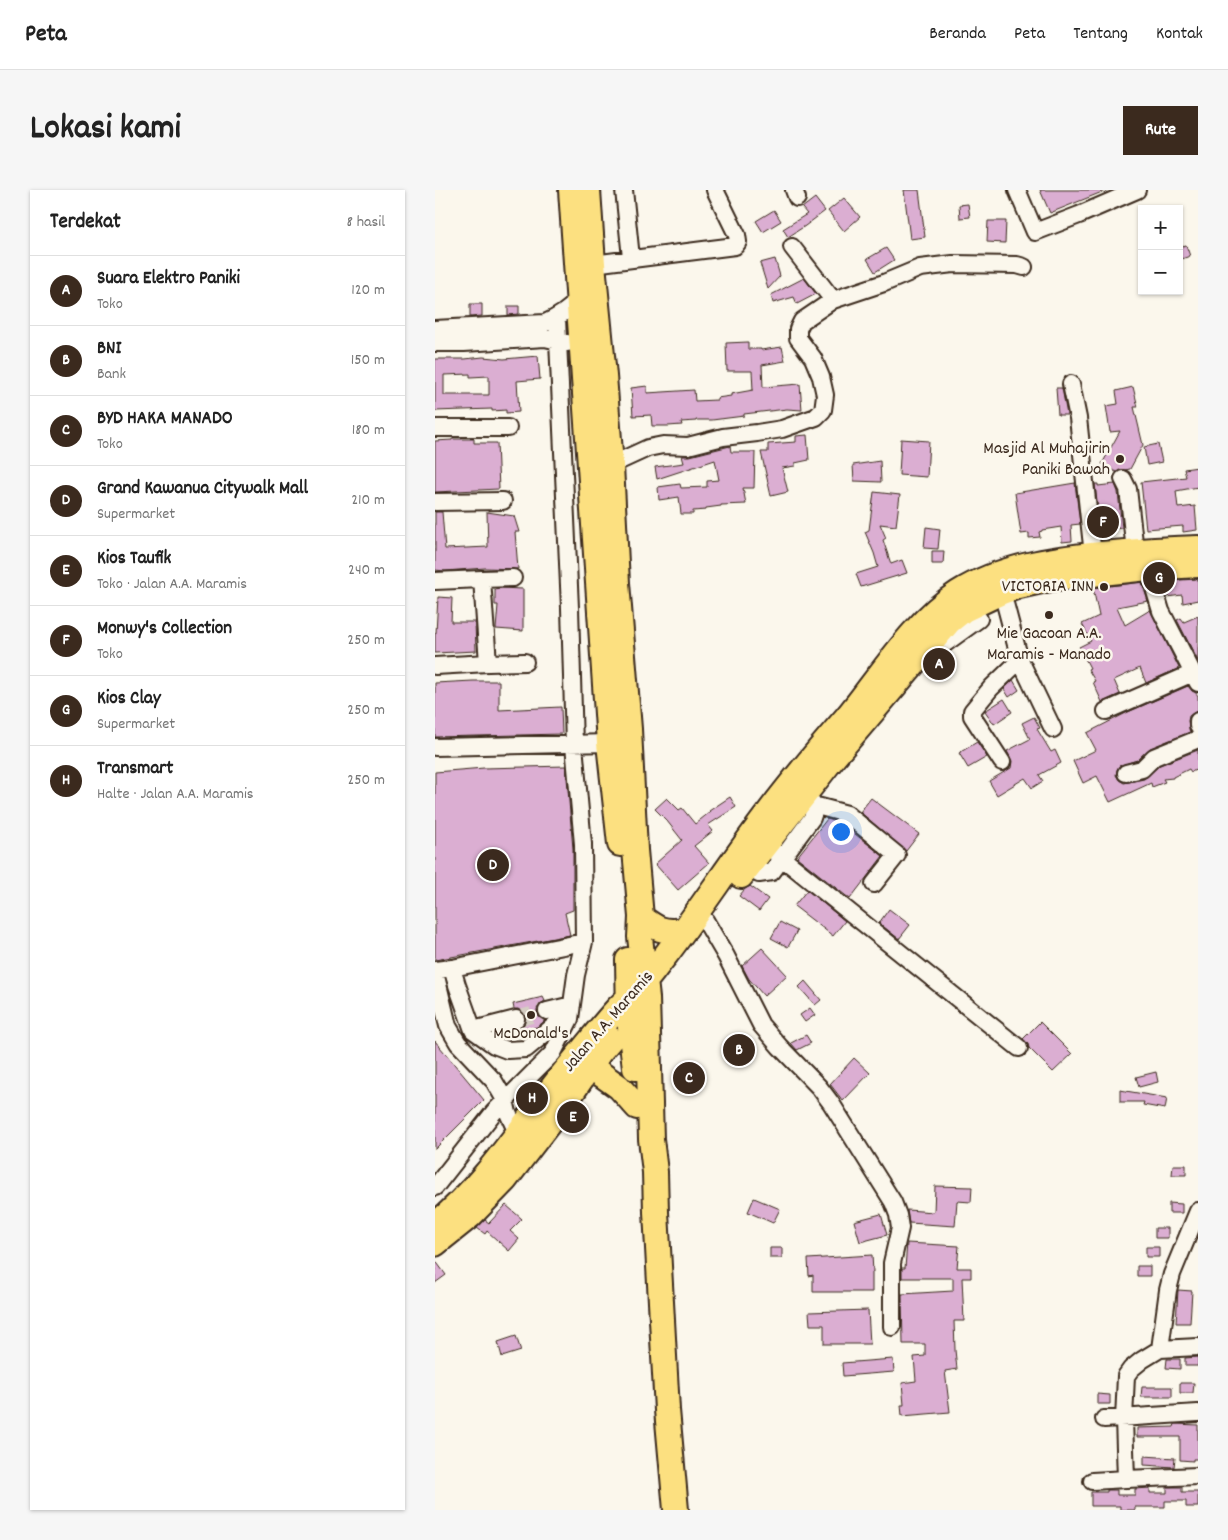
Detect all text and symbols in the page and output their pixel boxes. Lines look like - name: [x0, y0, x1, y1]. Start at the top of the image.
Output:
- text: Peta: [25, 18, 67, 52]
- text: Beranda: [929, 22, 986, 47]
- text: Peta: [1014, 22, 1045, 47]
- text: Tentang: [1073, 22, 1128, 47]
- text: Kontak: [1156, 22, 1203, 47]
- text: Lokasi kami: [30, 105, 181, 155]
- button: Rute: [1123, 106, 1198, 155]
- map controls: [1138, 205, 1183, 295]
- button: +: [1138, 205, 1183, 250]
- text: Terdekat: [50, 208, 121, 238]
- text: 8 hasil: [347, 211, 385, 234]
- button: −: [1138, 250, 1183, 295]
- text: Suara Elektro Paniki: [97, 266, 240, 293]
- text: A: [62, 279, 70, 302]
- text: 120 m: [351, 279, 385, 302]
- text: Toko: [97, 293, 123, 316]
- text: BNI: [97, 336, 121, 363]
- text: B: [62, 349, 70, 372]
- text: 150 m: [351, 349, 385, 372]
- text: Bank: [97, 363, 126, 386]
- text: BYD HAKA MANADO: [97, 406, 233, 433]
- text: C: [62, 419, 70, 442]
- text: 180 m: [352, 419, 385, 442]
- text: Toko: [97, 433, 123, 456]
- place label: Masjid Al Muhajirin Paniki Bawah: [983, 437, 1110, 483]
- marker: Masjid Al Muhajirin Paniki Bawah: [1114, 453, 1126, 465]
- text: Grand Kawanua Citywalk Mall: [97, 476, 308, 503]
- text: D: [62, 489, 70, 512]
- text: 210 m: [351, 489, 385, 512]
- text: Supermarket: [97, 503, 175, 526]
- pin: F: [1087, 503, 1119, 541]
- text: Kios Taufik: [97, 546, 171, 573]
- text: E: [62, 559, 70, 582]
- text: 240 m: [348, 559, 385, 582]
- pin: G: [1143, 559, 1175, 597]
- text: Toko · Jalan A.A. Maramis: [97, 573, 247, 596]
- place label: VICTORIA INN: [1002, 575, 1094, 600]
- marker: VICTORIA INN: [1098, 581, 1110, 593]
- marker: Mie Gacoan A.A. Maramis - Manado: [1043, 609, 1055, 621]
- text: Monwy's Collection: [97, 616, 232, 643]
- place label: Mie Gacoan A.A. Maramis - Manado: [987, 622, 1111, 668]
- text: F: [62, 629, 70, 652]
- text: 250 m: [347, 629, 385, 652]
- text: Toko: [97, 643, 123, 666]
- pin: A: [923, 645, 955, 683]
- text: Kios Clay: [97, 686, 161, 713]
- text: G: [62, 699, 70, 722]
- text: 250 m: [347, 699, 385, 722]
- text: Supermarket: [97, 713, 175, 736]
- text: Transmart: [97, 756, 173, 783]
- text: H: [62, 769, 70, 792]
- text: 250 m: [347, 769, 385, 792]
- text: Halte · Jalan A.A. Maramis: [97, 783, 254, 806]
- your location: [828, 819, 854, 845]
- pin: D: [477, 846, 509, 884]
- street label: Jalan A.A. Maramis: [558, 966, 660, 1078]
- marker: McDonald's: [525, 1009, 537, 1021]
- place label: McDonald's: [493, 1022, 569, 1047]
- pin: B: [723, 1031, 755, 1069]
- pin: C: [673, 1059, 705, 1097]
- pin: H: [516, 1079, 548, 1117]
- pin: E: [557, 1098, 589, 1136]

